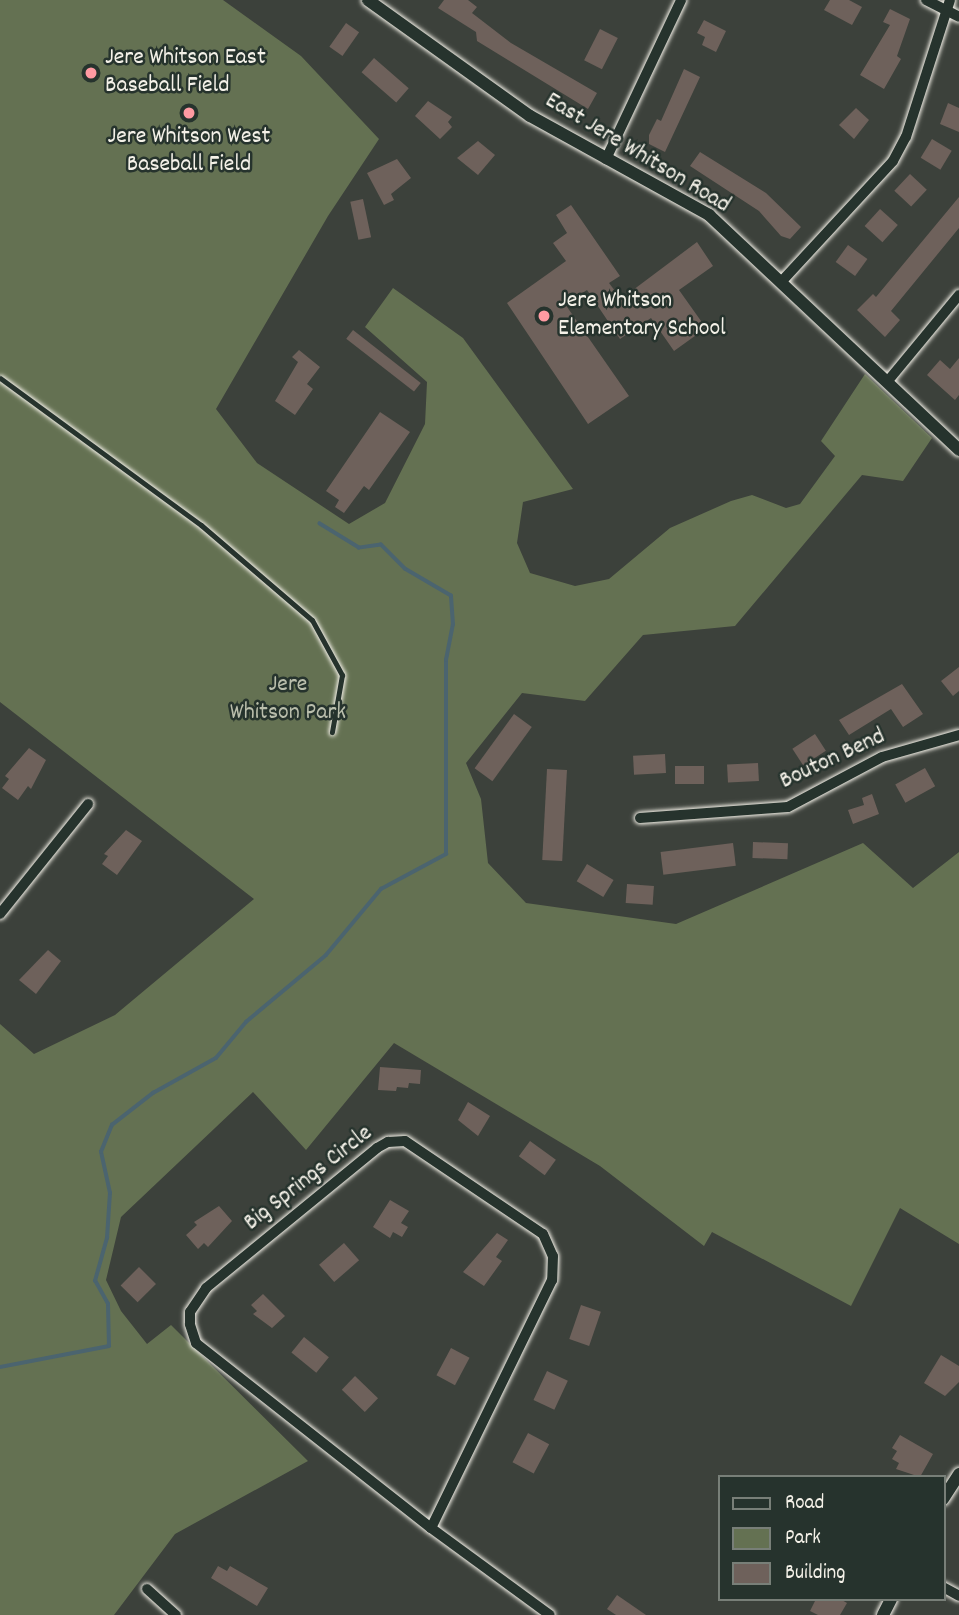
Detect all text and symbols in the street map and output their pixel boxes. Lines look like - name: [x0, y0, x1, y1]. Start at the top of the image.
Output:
- place label: Jere Whitson East Baseball Field: [105, 45, 266, 101]
- marker: Jere Whitson East Baseball Field: [83, 65, 99, 81]
- street label: East Jere Whitson Road: [539, 87, 735, 221]
- marker: Jere Whitson West Baseball Field: [181, 105, 197, 121]
- place label: Jere Whitson West Baseball Field: [108, 124, 270, 180]
- place label: Jere Whitson Elementary School: [558, 288, 726, 344]
- marker: Jere Whitson Elementary School: [536, 308, 552, 324]
- park label: Jere Whitson Park: [230, 672, 346, 728]
- street label: Bouton Bend: [776, 723, 890, 797]
- street label: Big Springs Circle: [239, 1120, 379, 1238]
- legend: [718, 1475, 945, 1601]
- text: Road: [785, 1489, 824, 1519]
- text: Park: [785, 1524, 821, 1554]
- text: Building: [785, 1559, 845, 1589]

